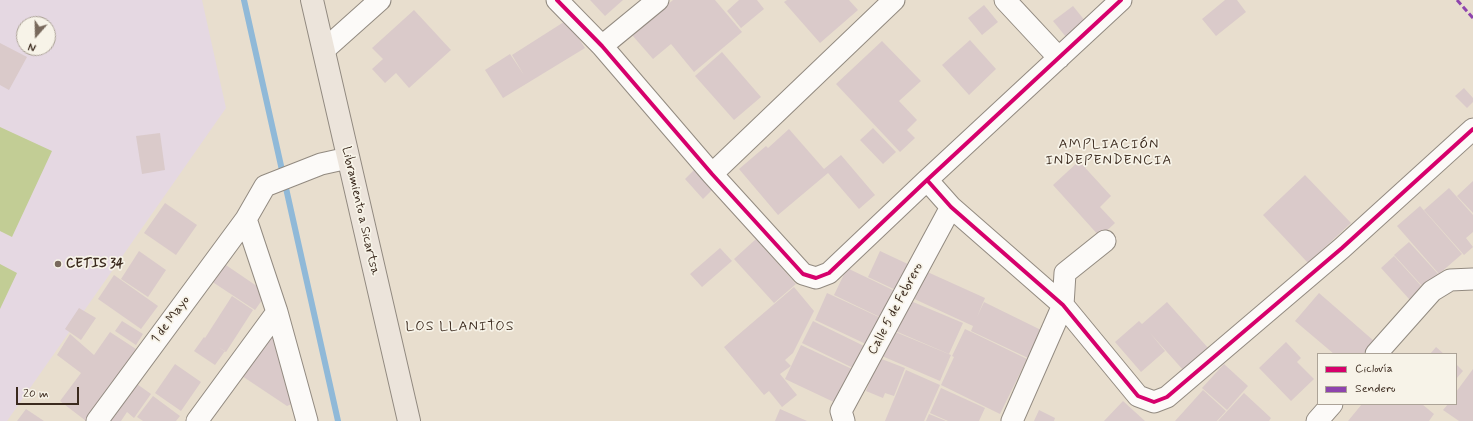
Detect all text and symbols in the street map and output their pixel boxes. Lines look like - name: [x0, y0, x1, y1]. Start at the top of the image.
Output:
- north arrow: [16, 16, 56, 56]
- text: N: [26, 39, 38, 54]
- district label: AMPLIACIÓN INDEPENDENCIA: [1045, 137, 1173, 170]
- street label: Libramiento a Sicartsa: [338, 145, 382, 277]
- place label: CETIS 34: [66, 256, 124, 272]
- marker: CETIS 34: [53, 259, 63, 269]
- street label: Calle 5 de Febrero: [865, 260, 927, 358]
- street label: 1 de Mayo: [148, 293, 194, 347]
- district label: LOS LLANITOS: [407, 319, 513, 335]
- legend: [1317, 353, 1457, 405]
- text: Ciclovía: [1355, 361, 1393, 377]
- scale bar: [18, 379, 81, 405]
- text: Sendero: [1355, 381, 1396, 397]
- text: 20 m: [23, 386, 49, 402]

